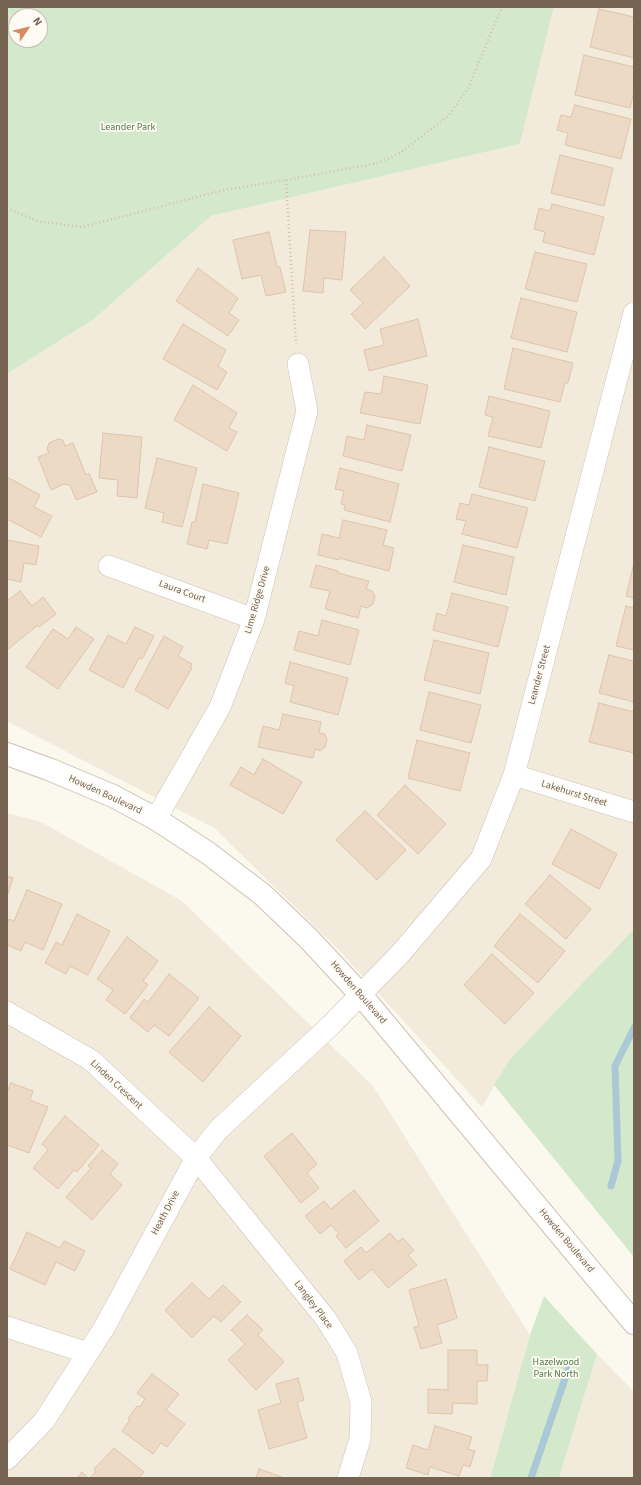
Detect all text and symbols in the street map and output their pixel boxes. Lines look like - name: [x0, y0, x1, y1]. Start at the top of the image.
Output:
- north arrow: [8, 8, 48, 48]
- text: N: [29, 14, 46, 29]
- park label: Leander Park: [101, 122, 155, 134]
- street label: Lime Ridge Drive: [243, 565, 273, 635]
- street label: Laura Court: [157, 578, 207, 606]
- street label: Leander Street: [526, 644, 554, 706]
- street label: Howden Boulevard: [66, 773, 144, 817]
- street label: Lakehurst Street: [540, 778, 608, 810]
- street label: Howden Boulevard: [327, 959, 389, 1027]
- street label: Linden Crescent: [87, 1058, 145, 1112]
- street label: Heath Drive: [149, 1189, 183, 1237]
- street label: Howden Boulevard: [536, 1207, 596, 1275]
- street label: Langley Place: [291, 1279, 335, 1331]
- park label: Hazelwood Park North: [533, 1357, 579, 1380]

